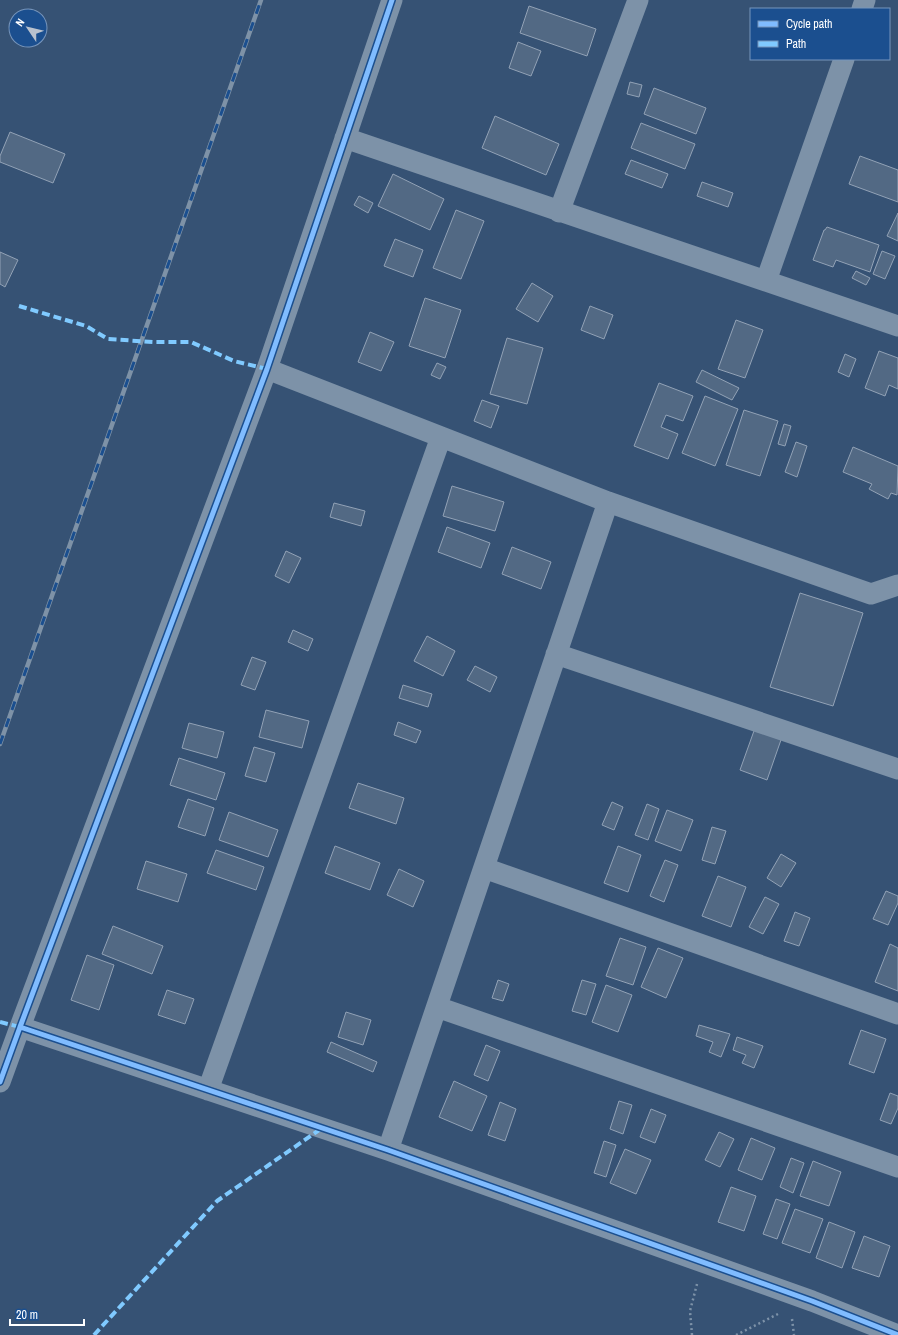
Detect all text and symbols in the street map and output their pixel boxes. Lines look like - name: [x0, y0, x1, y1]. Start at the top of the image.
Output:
- north arrow: [8, 8, 48, 48]
- legend: [750, 8, 890, 60]
- text: N: [12, 16, 27, 29]
- text: Cycle path: [786, 16, 833, 32]
- text: Path: [786, 36, 806, 52]
- scale bar: [10, 1301, 84, 1327]
- text: 20 m: [16, 1307, 38, 1323]

